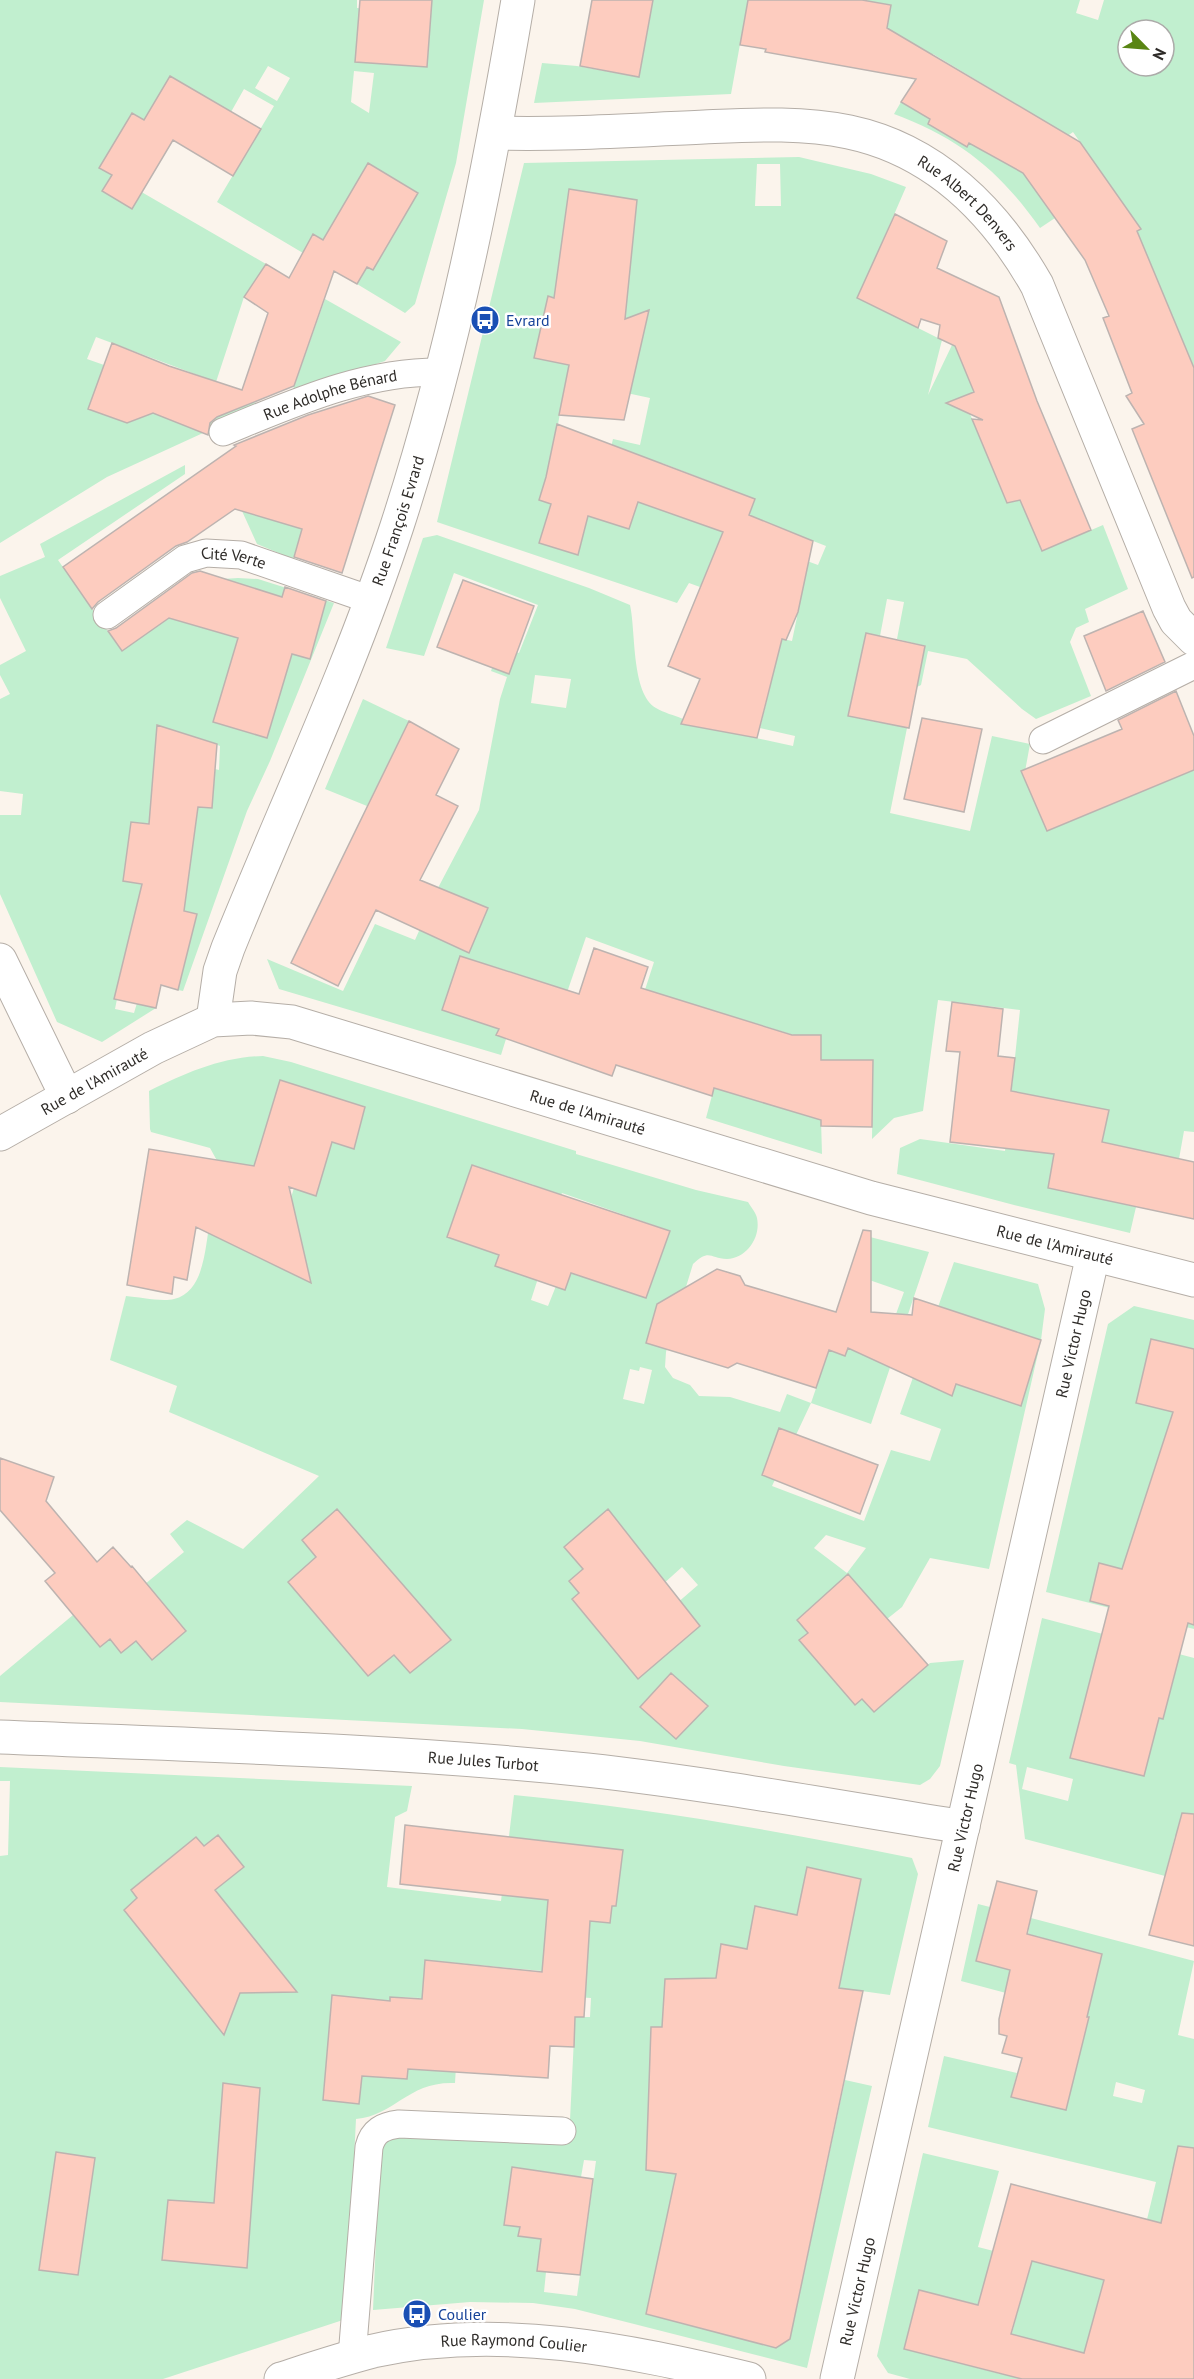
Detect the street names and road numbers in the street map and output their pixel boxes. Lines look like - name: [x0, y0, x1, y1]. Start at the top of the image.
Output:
- street label: Rue Albert Denvers: [914, 150, 1022, 255]
- street label: Rue Adolphe Bénard: [260, 365, 398, 424]
- street label: Rue François Evrard: [367, 453, 428, 588]
- street label: Cité Verte: [198, 542, 269, 573]
- street label: Rue de l'Amirauté: [37, 1043, 151, 1119]
- street label: Rue de l'Amirauté: [527, 1085, 648, 1139]
- street label: Rue de l'Amirauté: [995, 1220, 1116, 1269]
- street label: Rue Victor Hugo: [1051, 1287, 1095, 1400]
- street label: Rue Jules Turbot: [427, 1747, 540, 1775]
- street label: Rue Victor Hugo: [943, 1761, 987, 1874]
- street label: Rue Victor Hugo: [835, 2235, 879, 2347]
- street label: Rue Raymond Coulier: [440, 2329, 589, 2357]

